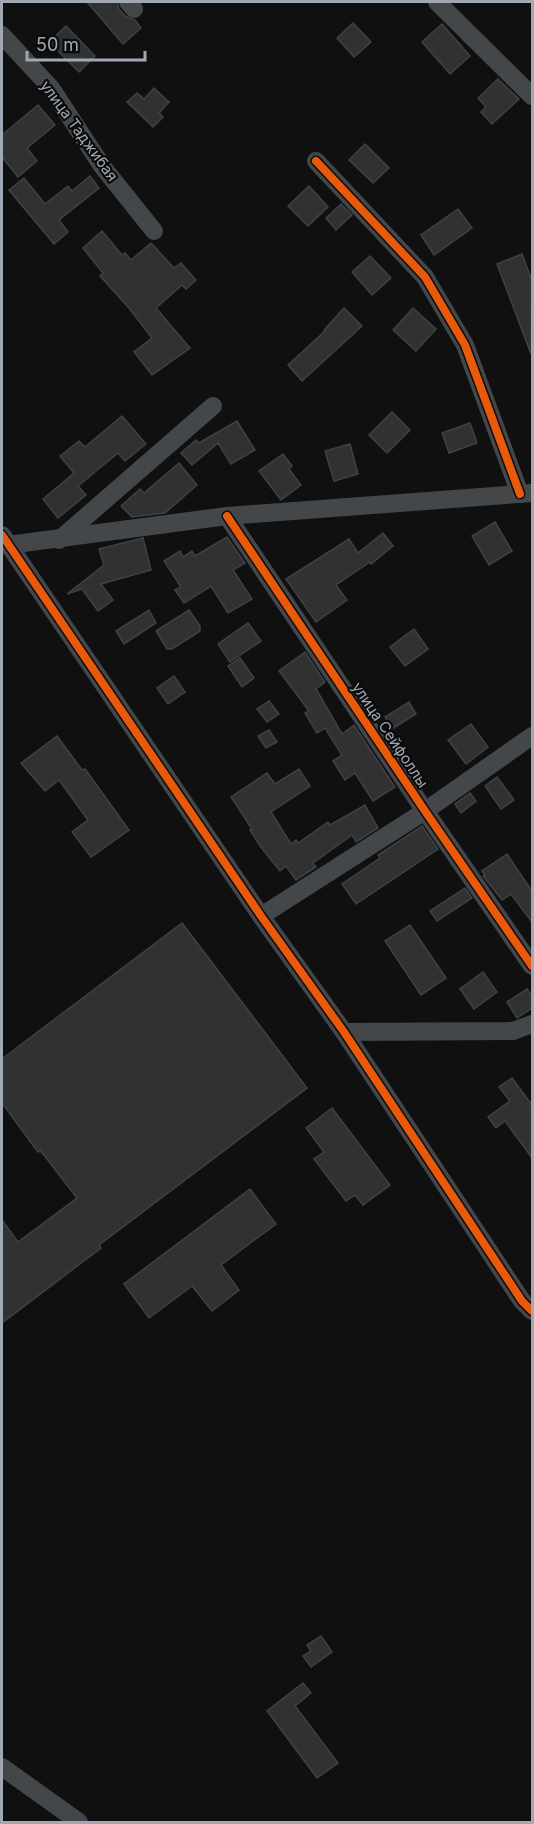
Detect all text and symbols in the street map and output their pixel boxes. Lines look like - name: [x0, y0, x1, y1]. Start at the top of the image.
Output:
- scale bar: [27, 24, 146, 62]
- text: 50 m: [36, 34, 79, 55]
- street label: улица Таджибая: [36, 77, 122, 185]
- street label: улица Сейфоллы: [348, 678, 433, 791]

